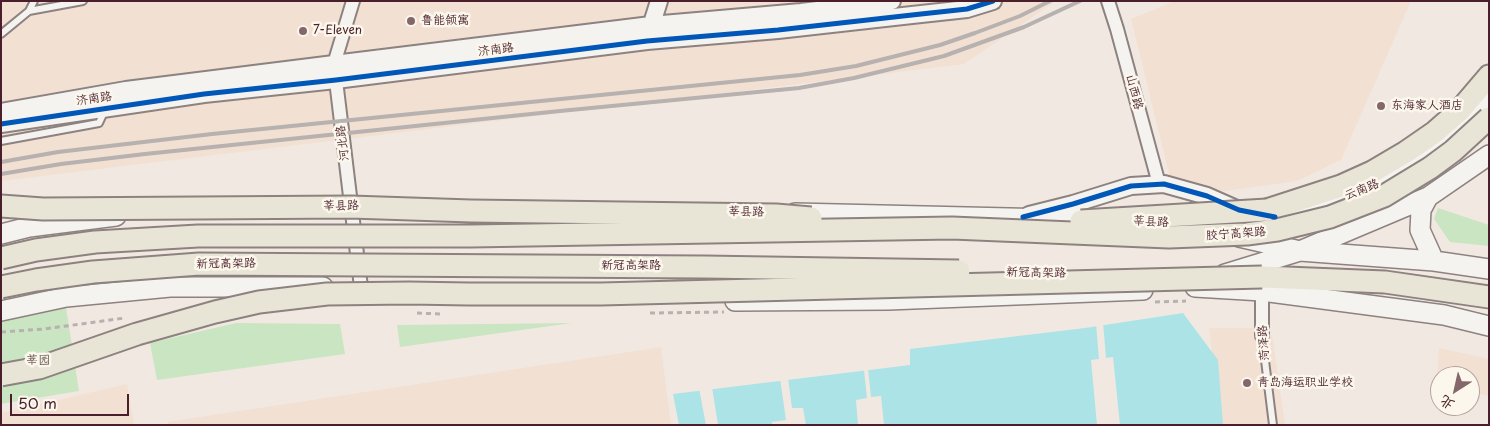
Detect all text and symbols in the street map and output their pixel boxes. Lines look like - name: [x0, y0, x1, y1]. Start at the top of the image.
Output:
- place label: 鲁能领寓: [421, 14, 469, 28]
- marker: 鲁能领寓: [405, 15, 417, 27]
- place label: 7-Eleven: [313, 24, 362, 38]
- marker: 7-Eleven: [297, 25, 309, 37]
- street label: 济南路: [477, 41, 515, 59]
- street label: 山西路: [1122, 73, 1146, 111]
- street label: 济南路: [75, 89, 113, 109]
- place label: 东海家人酒店: [1391, 99, 1463, 113]
- marker: 东海家人酒店: [1375, 100, 1387, 112]
- street label: 河北路: [334, 124, 352, 162]
- street label: 云南路: [1343, 177, 1381, 203]
- street label: 莘县路: [323, 198, 359, 214]
- street label: 莘县路: [728, 204, 764, 220]
- street label: 莘县路: [1133, 214, 1169, 230]
- street label: 胶宁高架路: [1206, 225, 1266, 243]
- street label: 新冠高架路: [196, 256, 256, 272]
- street label: 新冠高架路: [601, 259, 661, 273]
- street label: 新冠高架路: [1006, 265, 1066, 281]
- street label: 菏泽路: [1256, 325, 1272, 361]
- park label: 莘园: [26, 354, 50, 368]
- north arrow: [1430, 366, 1480, 416]
- place label: 青岛海运职业学校: [1257, 376, 1353, 390]
- marker: 青岛海运职业学校: [1241, 377, 1253, 389]
- scale bar: [12, 384, 131, 416]
- text: 北: [1435, 390, 1458, 415]
- text: 50 m: [18, 391, 57, 414]

